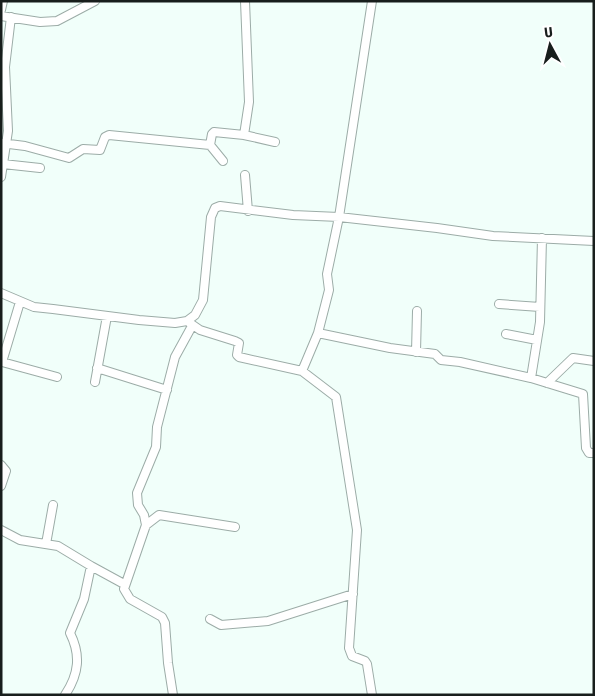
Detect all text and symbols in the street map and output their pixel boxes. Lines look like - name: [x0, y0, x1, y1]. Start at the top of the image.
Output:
- north arrow: [525, 20, 575, 70]
- text: U: [543, 24, 554, 42]

